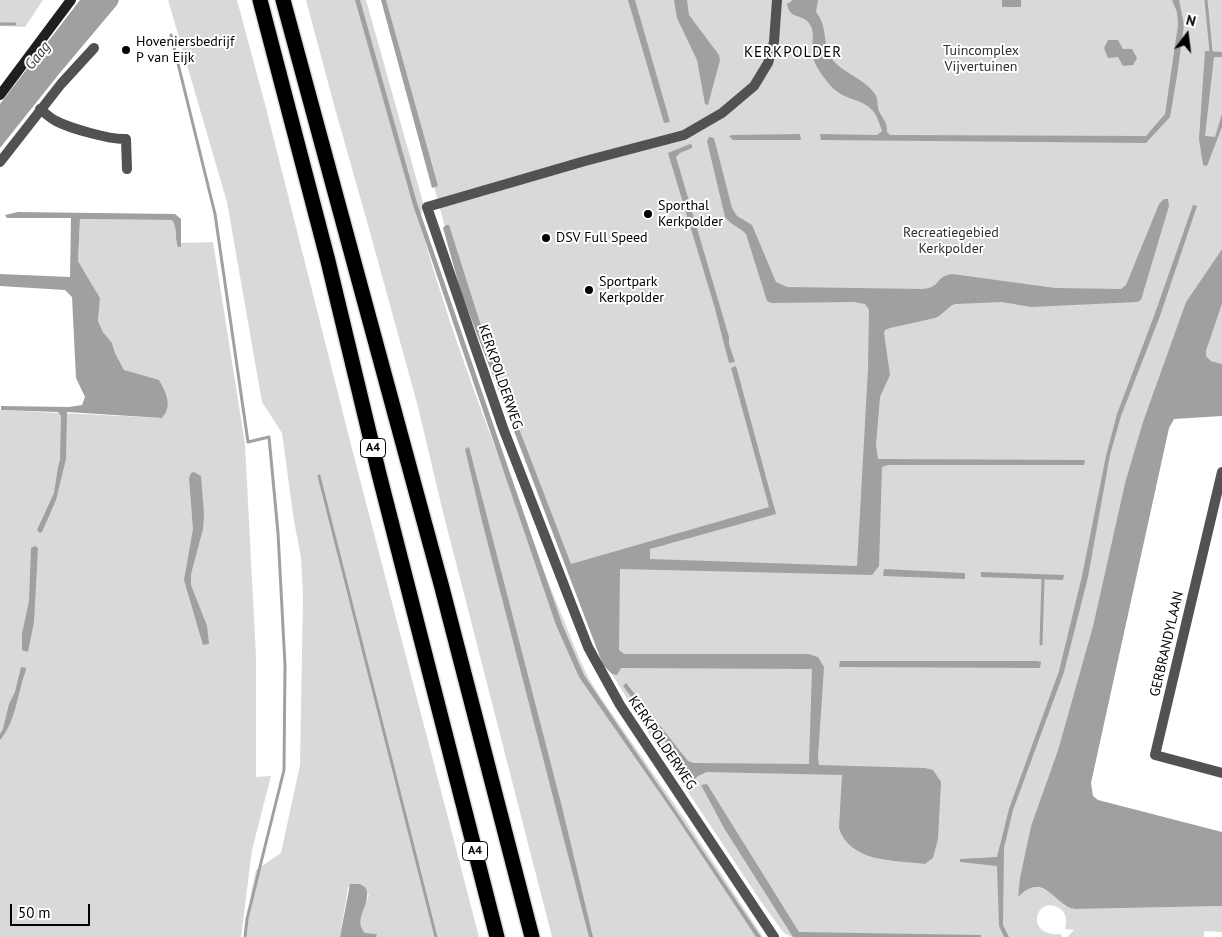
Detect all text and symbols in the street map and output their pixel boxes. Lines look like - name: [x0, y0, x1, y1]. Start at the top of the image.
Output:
- north arrow: [1162, 10, 1212, 60]
- text: N: [1184, 11, 1198, 30]
- place label: Hoveniersbedrijf P van Eijk: [136, 34, 235, 66]
- water label: Gaag: [21, 38, 55, 74]
- park label: Tuincomplex Vijvertuinen: [943, 43, 1019, 75]
- marker: Hoveniersbedrijf P van Eijk: [120, 44, 132, 56]
- district label: KERKPOLDER: [743, 44, 843, 62]
- place label: Sporthal Kerkpolder: [658, 198, 723, 230]
- marker: Sporthal Kerkpolder: [642, 208, 654, 220]
- park label: Recreatiegebied Kerkpolder: [903, 225, 999, 258]
- place label: DSV Full Speed: [556, 230, 648, 246]
- marker: DSV Full Speed: [540, 232, 552, 244]
- place label: Sportpark Kerkpolder: [599, 274, 664, 306]
- marker: Sportpark Kerkpolder: [583, 284, 595, 296]
- street label: KERKPOLDERWEG: [474, 323, 526, 431]
- road number: A4: [360, 438, 386, 458]
- street label: GERBRANDYLAAN: [1147, 590, 1187, 698]
- street label: KERKPOLDERWEG: [624, 693, 700, 793]
- road number: A4: [462, 841, 488, 860]
- scale bar: [12, 894, 92, 926]
- text: 50 m: [18, 903, 51, 922]

